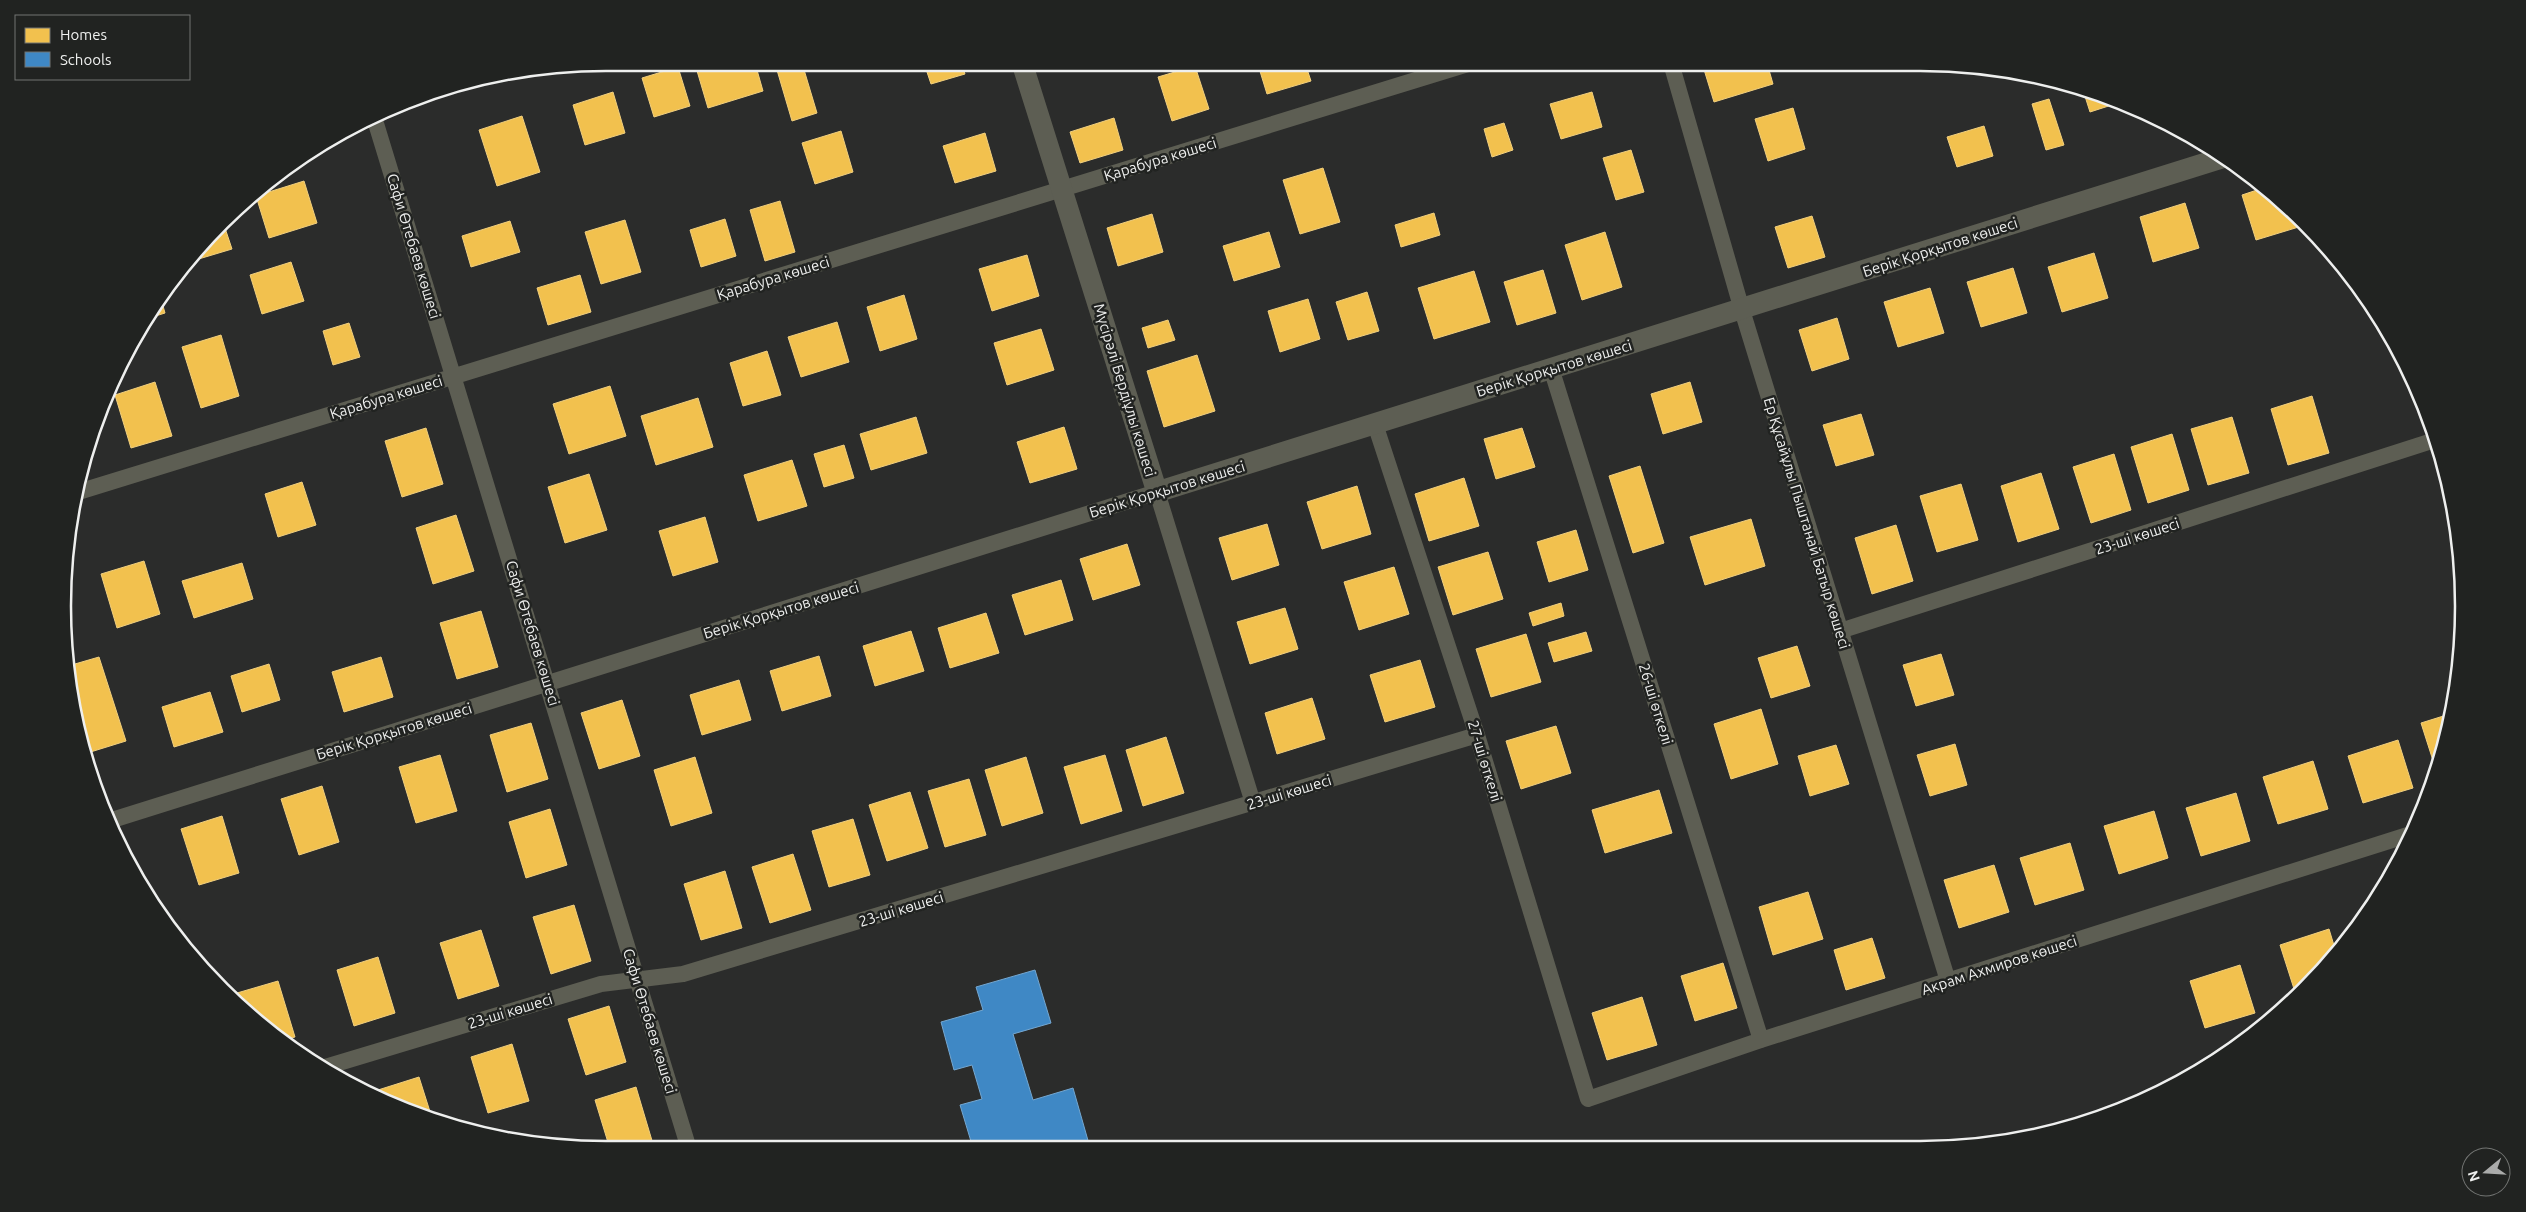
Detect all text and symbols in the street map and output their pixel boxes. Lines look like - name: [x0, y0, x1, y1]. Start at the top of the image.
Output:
- legend: [15, 15, 190, 80]
- text: Homes: [60, 26, 107, 43]
- text: Schools: [60, 51, 111, 68]
- street label: Қарабура көшесі: [1102, 134, 1218, 184]
- street label: Сафи Өтебаев көшесі: [384, 171, 444, 321]
- street label: Берік Қорқытов көшесі: [1860, 214, 2020, 280]
- street label: Қарабура көшесі: [715, 253, 831, 303]
- street label: Мүсірәлі Бердіұлы көшесі: [1091, 301, 1159, 479]
- street label: Берік Қорқытов көшесі: [1474, 336, 1634, 400]
- street label: Қарабура көшесі: [328, 372, 444, 422]
- street label: Ер Құсайұлы Пыштанай Батыр көшесі: [1761, 395, 1853, 651]
- street label: Берік Қорқытов көшесі: [1087, 457, 1247, 521]
- street label: 23-шi көшесi: [2093, 514, 2181, 558]
- street label: Сафи Өтебаев көшесі: [503, 558, 563, 708]
- street label: Берік Қорқытов көшесі: [701, 578, 861, 642]
- street label: 26-ші өткелі: [1636, 661, 1676, 747]
- street label: Берік Қорқытов көшесі: [314, 699, 474, 763]
- street label: 27-ші өткелі: [1465, 718, 1505, 804]
- street label: 23-шi көшесi: [1245, 771, 1333, 813]
- street label: 23-шi көшесi: [857, 888, 945, 930]
- street label: Акрам Ахмиров көшесі: [1919, 932, 2079, 998]
- street label: Сафи Өтебаев көшесі: [620, 946, 680, 1096]
- street label: 23-шi көшесi: [466, 990, 554, 1032]
- north arrow: [2461, 1147, 2511, 1197]
- text: N: [2464, 1169, 2483, 1183]

